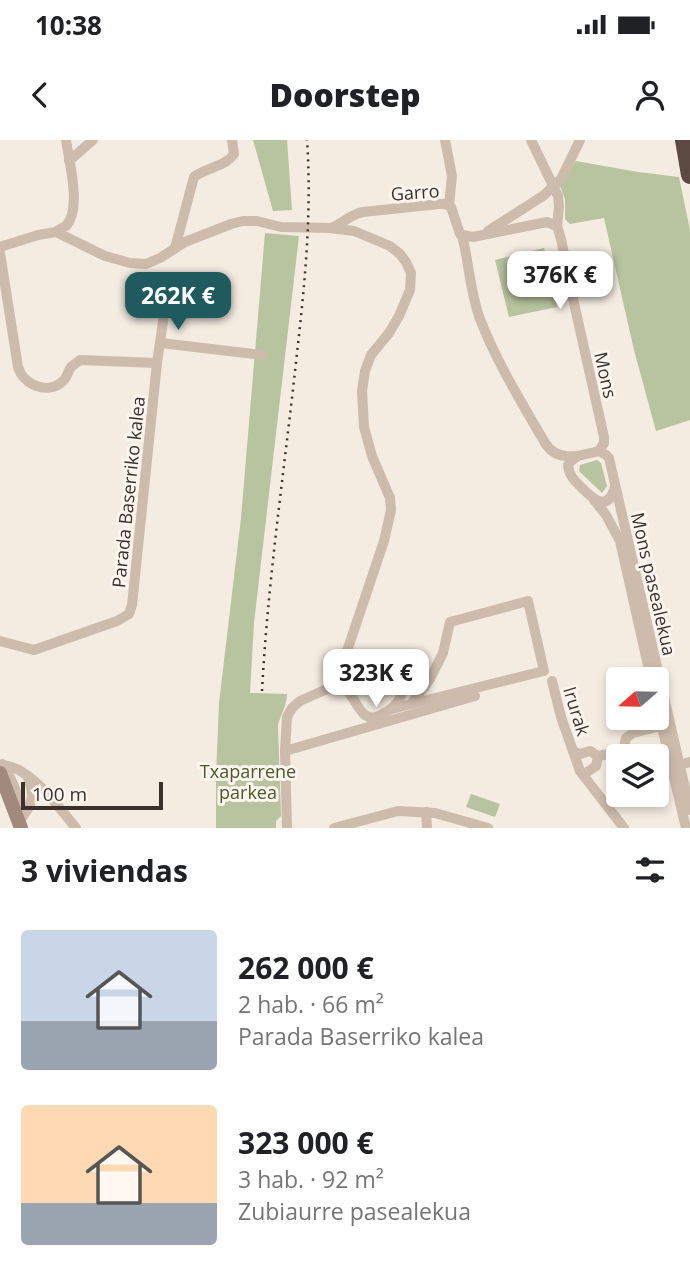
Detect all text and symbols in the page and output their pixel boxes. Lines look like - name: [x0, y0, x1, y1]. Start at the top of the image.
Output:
- text: 10:38: [35, 7, 102, 43]
- text: Doorstep: [270, 73, 420, 116]
- icon: back: [21, 76, 59, 114]
- icon: person: [631, 76, 669, 114]
- street label: Garro: [390, 178, 440, 206]
- pin: 376K €: [503, 251, 617, 311]
- text: 376K €: [523, 258, 597, 290]
- pin: 262K €: [121, 272, 235, 332]
- text: 262K €: [141, 279, 215, 311]
- street label: Mons: [589, 350, 623, 400]
- street label: Parada Baserriko kalea: [106, 395, 150, 589]
- street label: Mons pasealekua: [626, 510, 682, 658]
- pin: 323K €: [319, 650, 433, 709]
- text: 323K €: [339, 656, 413, 688]
- north arrow: [606, 667, 668, 730]
- map controls: [606, 667, 669, 807]
- street label: Irurak: [558, 683, 596, 739]
- button: layers: [606, 744, 669, 807]
- park label: Txaparrene parkea: [200, 759, 296, 804]
- scale bar: [21, 779, 163, 811]
- text: 100 m: [32, 781, 87, 807]
- text: 3 viviendas: [21, 850, 188, 891]
- icon: filters: [631, 851, 669, 889]
- text: 262 000 €: [238, 947, 374, 988]
- icon: home: [77, 958, 161, 1042]
- text: 2 hab. · 66 m²: [238, 988, 384, 1020]
- text: Parada Baserriko kalea: [238, 1020, 484, 1052]
- text: 323 000 €: [238, 1122, 374, 1163]
- icon: home: [77, 1133, 161, 1217]
- text: 3 hab. · 92 m²: [238, 1163, 384, 1195]
- text: Zubiaurre pasealekua: [238, 1195, 471, 1227]

